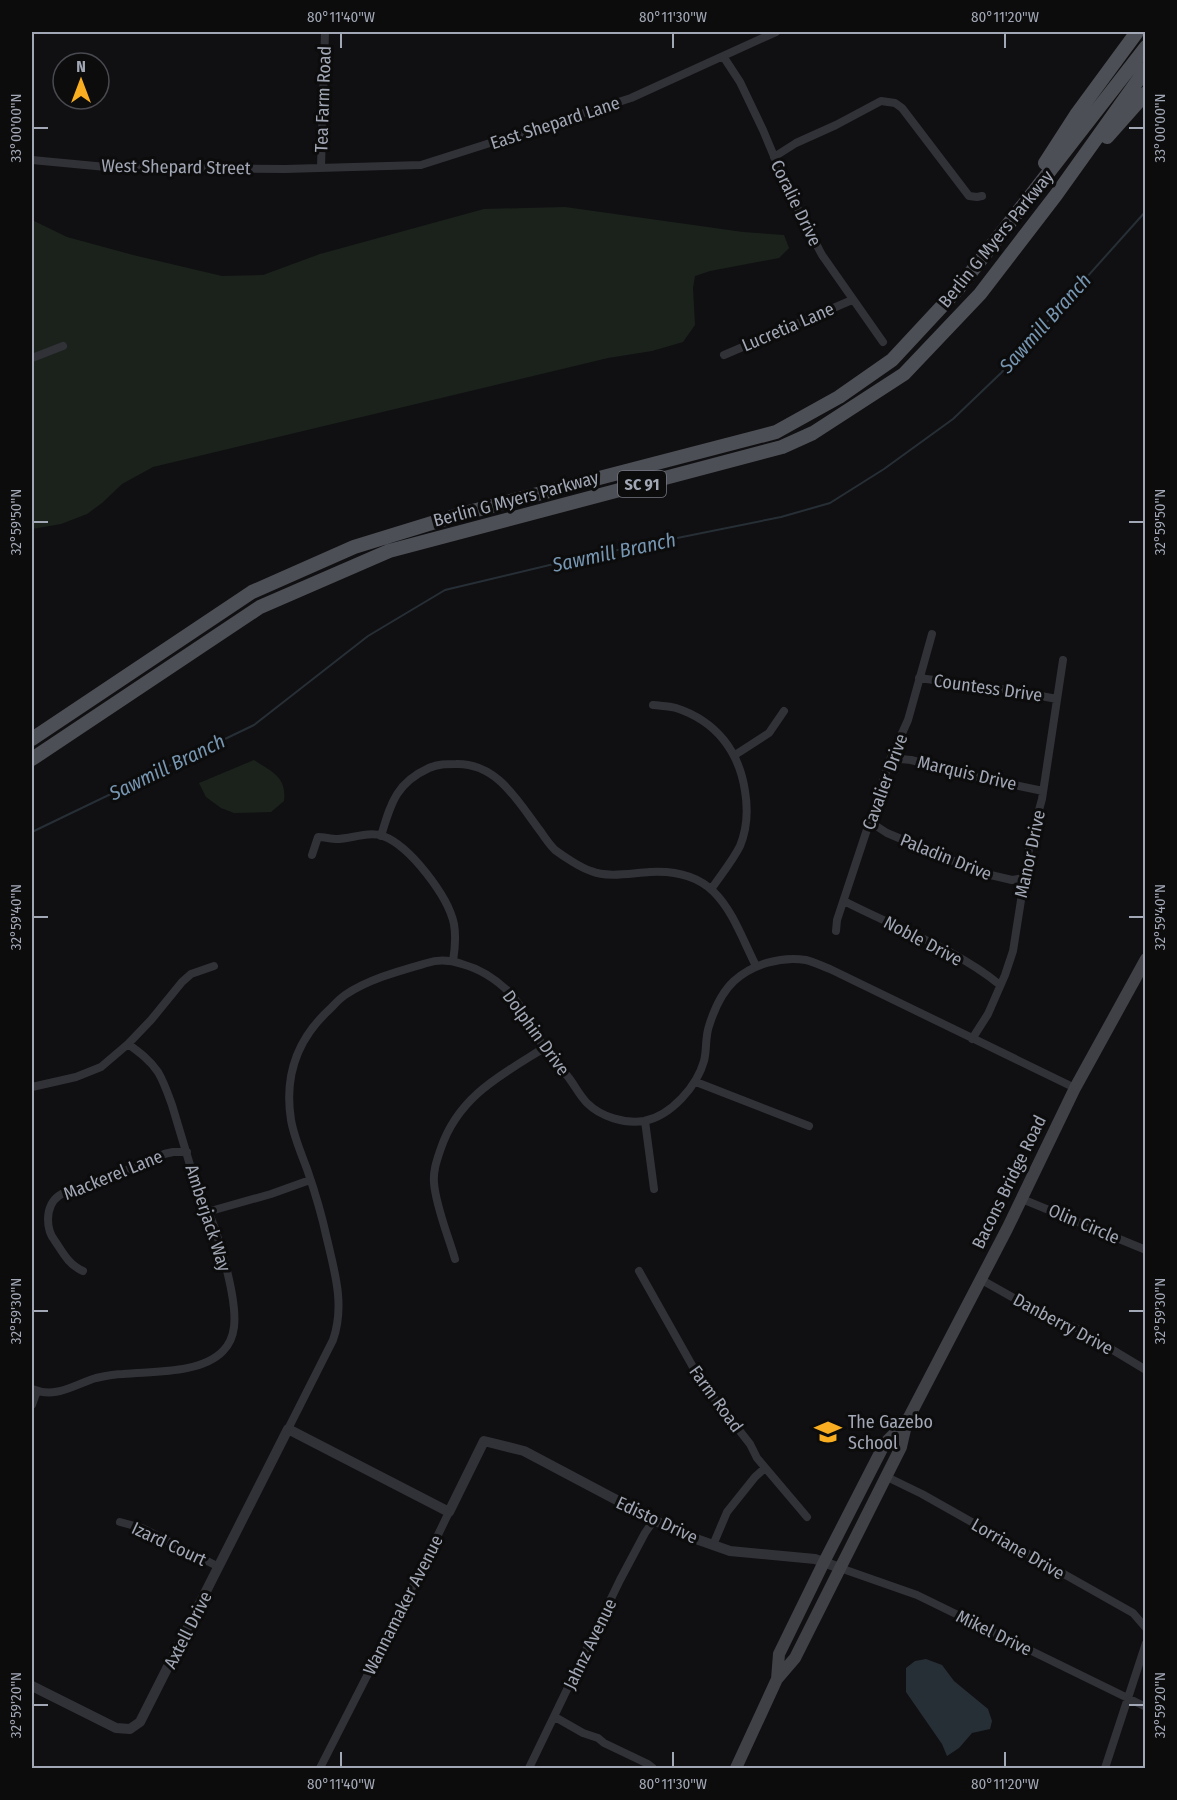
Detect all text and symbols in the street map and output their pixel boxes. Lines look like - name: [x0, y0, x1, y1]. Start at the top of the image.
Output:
- text: 80°11'40"W: [307, 8, 375, 26]
- text: 80°11'30"W: [639, 8, 707, 26]
- text: 80°11'20"W: [971, 8, 1039, 26]
- street label: Tea Farm Road: [310, 45, 336, 153]
- north arrow: [51, 51, 111, 111]
- text: N: [76, 57, 86, 76]
- street label: East Shepard Lane: [487, 92, 623, 154]
- text: 33°00'00"N: [7, 93, 25, 163]
- text: 33°00'00"N: [1151, 93, 1169, 163]
- street label: West Shepard Street: [101, 155, 251, 179]
- street label: Coralie Drive: [766, 156, 826, 250]
- street label: Berlin G Myers Parkway: [934, 166, 1058, 312]
- water label: Sawmill Branch: [993, 268, 1096, 378]
- street label: Lucretia Lane: [739, 298, 838, 356]
- street label: Berlin G Myers Parkway: [431, 466, 601, 532]
- road number: SC 91: [618, 471, 666, 497]
- text: 32°59'50"N: [7, 489, 25, 555]
- text: 32°59'50"N: [1151, 489, 1169, 555]
- water label: Sawmill Branch: [549, 527, 678, 577]
- street label: Countess Drive: [932, 670, 1044, 707]
- water label: Sawmill Branch: [104, 729, 229, 806]
- street label: Cavalier Drive: [857, 731, 913, 833]
- street label: Marquis Drive: [915, 751, 1019, 795]
- street label: Manor Drive: [1010, 808, 1050, 900]
- street label: Paladin Drive: [897, 829, 995, 885]
- text: 32°59'40"N: [7, 884, 25, 950]
- text: 32°59'40"N: [1151, 884, 1169, 950]
- street label: Noble Drive: [880, 911, 966, 971]
- street label: Dolphin Drive: [498, 986, 574, 1080]
- street label: Bacons Bridge Road: [967, 1112, 1051, 1252]
- street label: Mackerel Lane: [60, 1145, 166, 1205]
- street label: Amberjack Way: [180, 1162, 236, 1274]
- street label: Olin Circle: [1045, 1199, 1123, 1249]
- text: 32°59'30"N: [7, 1278, 25, 1344]
- text: 32°59'30"N: [1151, 1278, 1169, 1344]
- street label: Danberry Drive: [1009, 1288, 1117, 1360]
- street label: Farm Road: [684, 1361, 748, 1437]
- place label: The Gazebo School: [848, 1411, 933, 1454]
- school or university icon: The Gazebo School: [813, 1417, 843, 1447]
- street label: Edisto Drive: [613, 1492, 701, 1548]
- street label: Lorriane Drive: [968, 1514, 1068, 1584]
- street label: Izard Court: [128, 1517, 210, 1571]
- street label: Wannamaker Avenue: [358, 1531, 448, 1679]
- street label: Axtell Drive: [159, 1588, 217, 1672]
- street label: Jahnz Avenue: [559, 1595, 621, 1693]
- street label: Mikel Drive: [953, 1605, 1036, 1661]
- text: 32°59'20"N: [7, 1672, 25, 1738]
- text: 32°59'20"N: [1151, 1672, 1169, 1738]
- text: 80°11'40"W: [307, 1775, 375, 1793]
- text: 80°11'30"W: [639, 1775, 707, 1793]
- text: 80°11'20"W: [971, 1775, 1039, 1793]

